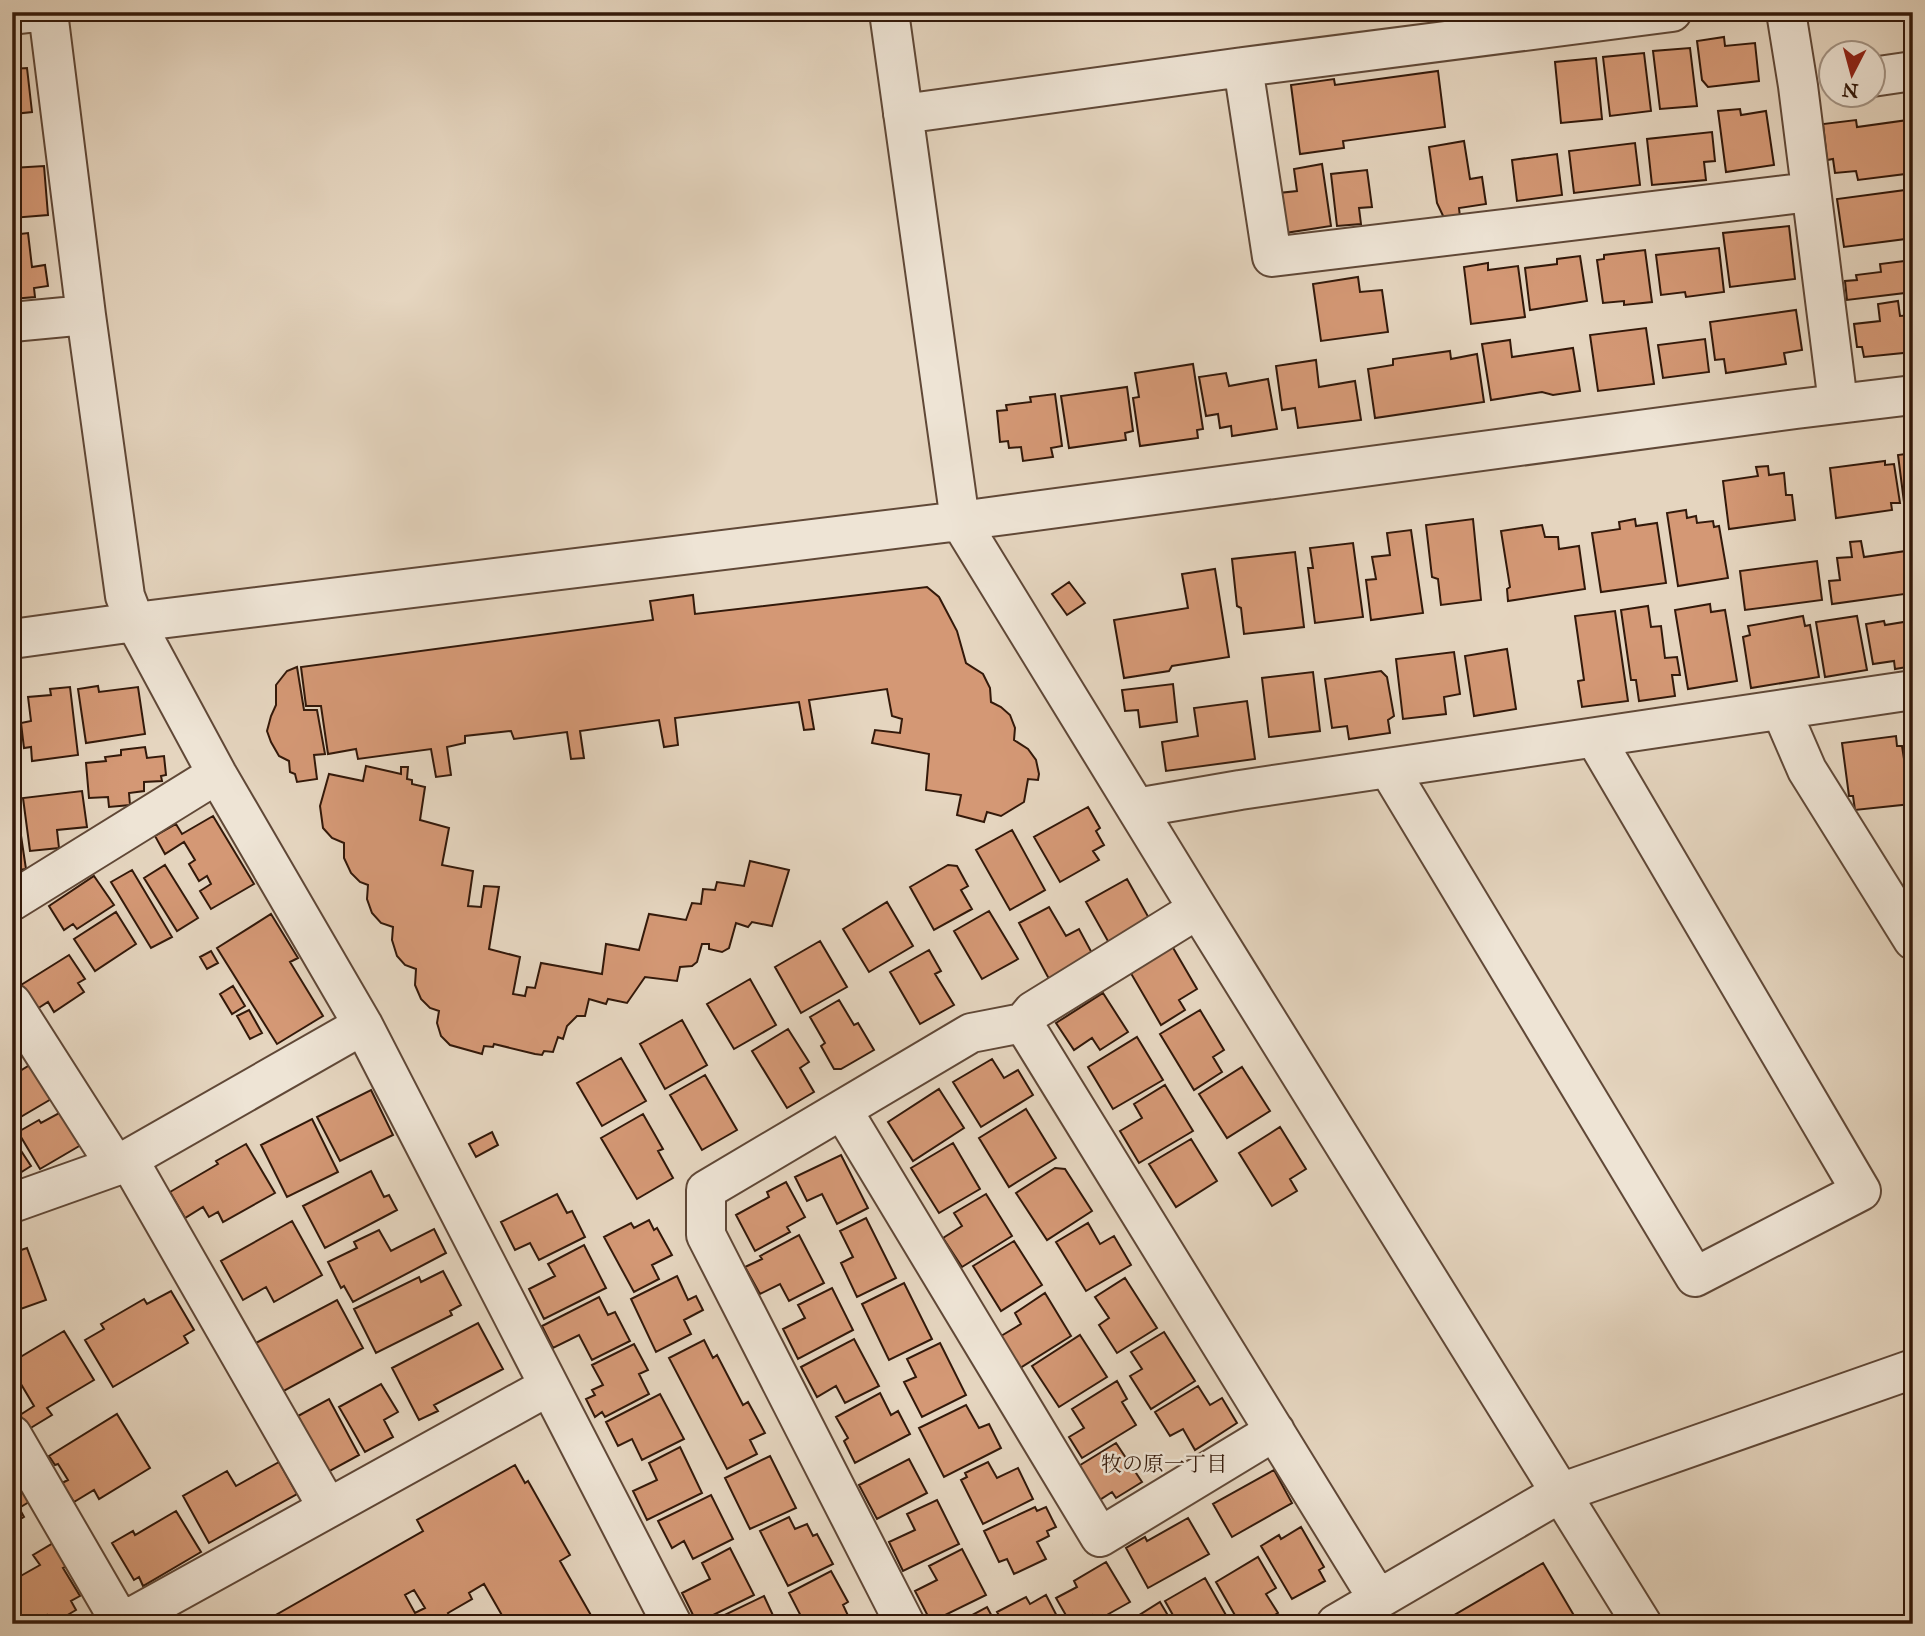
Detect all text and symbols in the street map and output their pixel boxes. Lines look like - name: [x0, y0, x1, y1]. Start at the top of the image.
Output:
- north arrow: [1816, 38, 1886, 108]
- text: N: [1841, 78, 1859, 103]
- district label: 牧の原一丁目: [1101, 1451, 1227, 1477]

